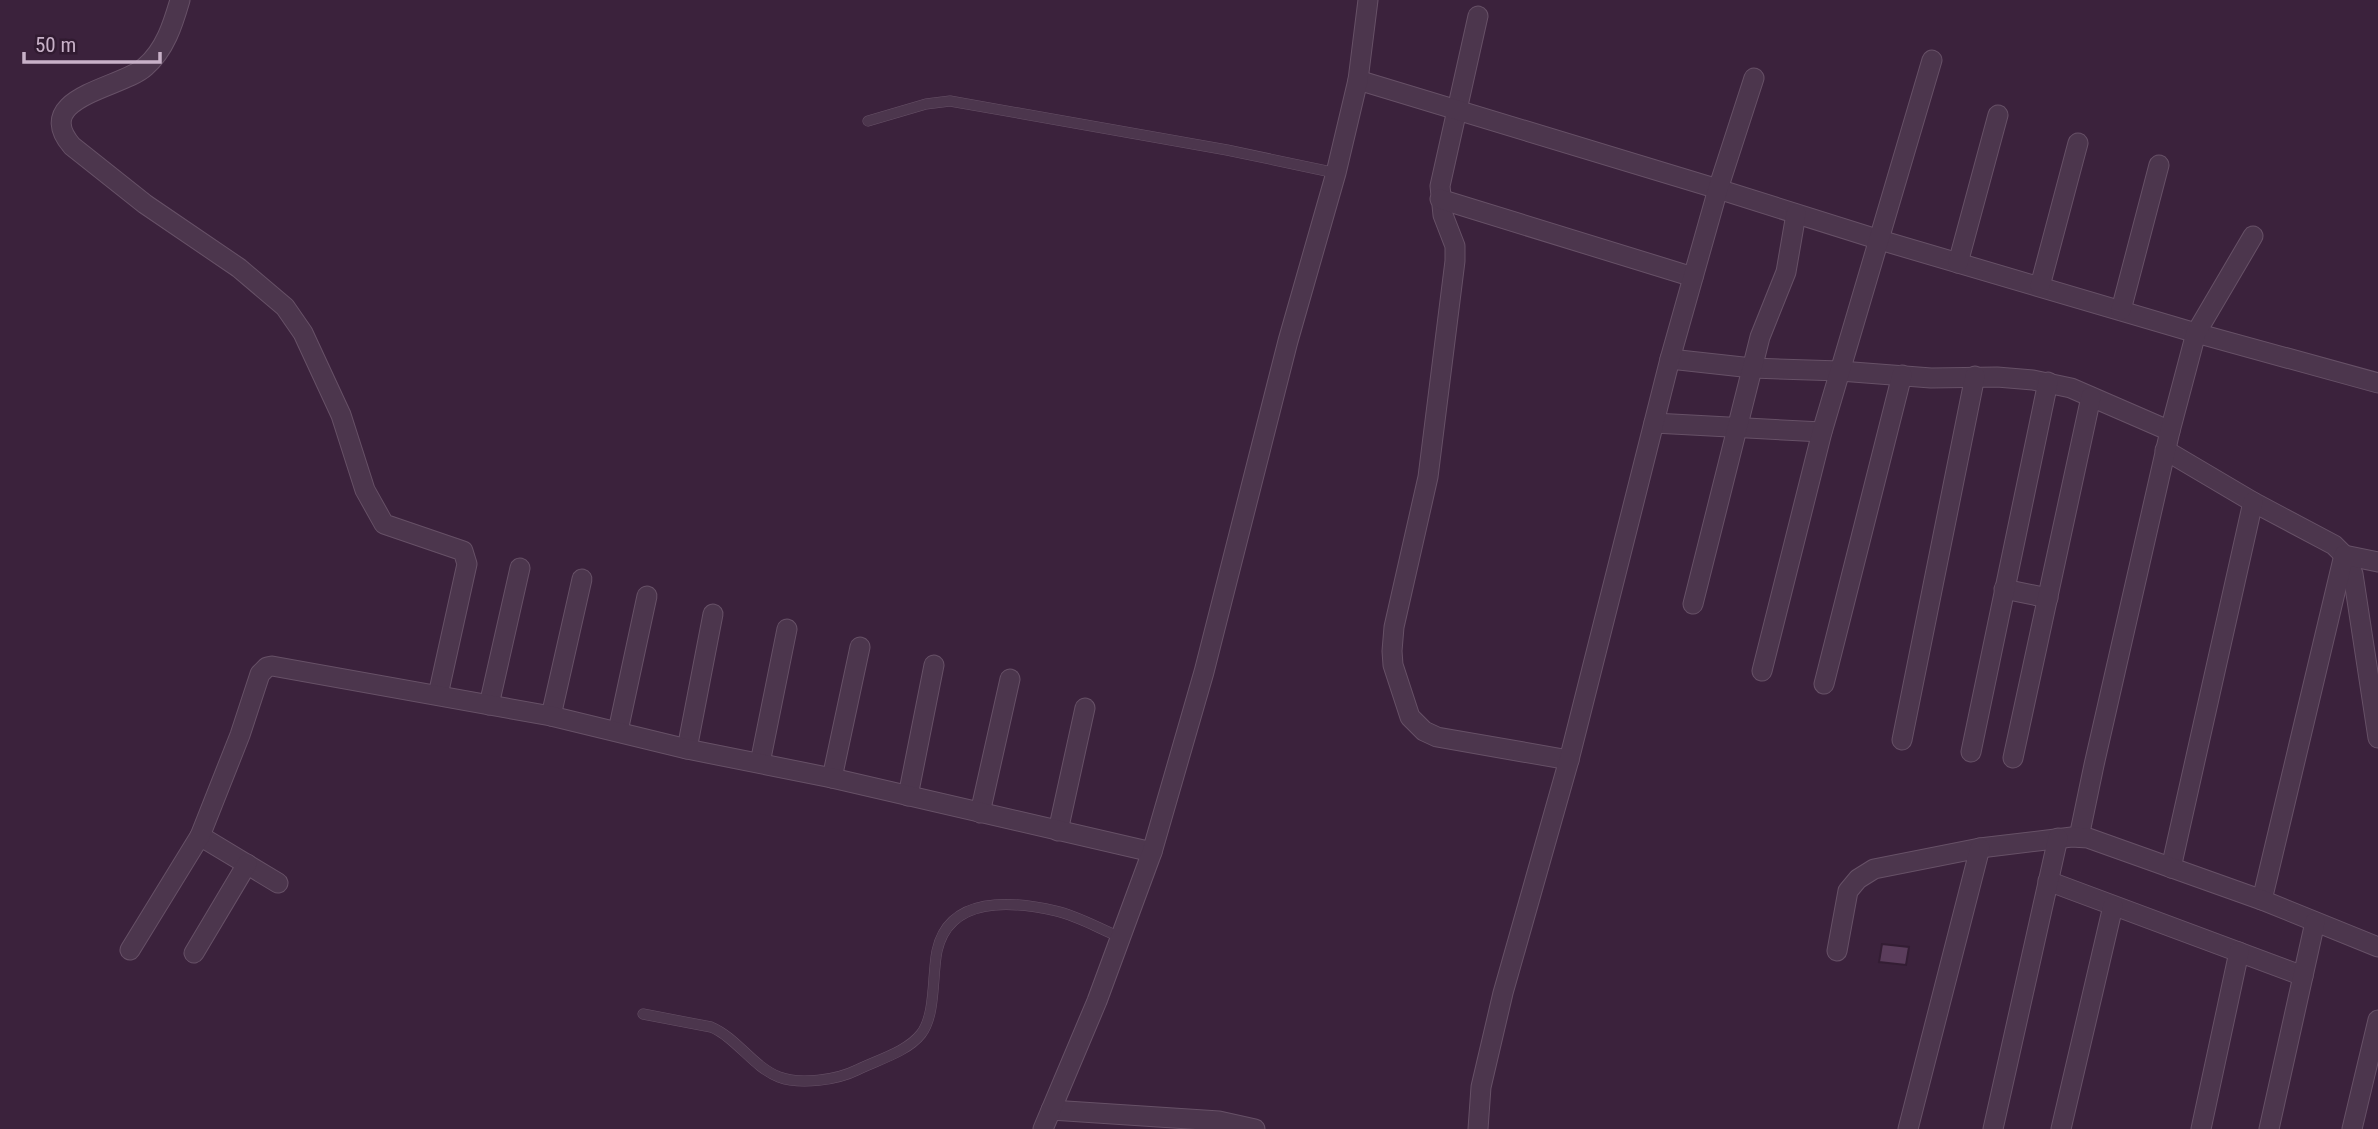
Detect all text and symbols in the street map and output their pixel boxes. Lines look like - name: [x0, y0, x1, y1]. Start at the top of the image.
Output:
- scale bar: [24, 21, 161, 65]
- text: 50 m: [35, 33, 76, 57]

